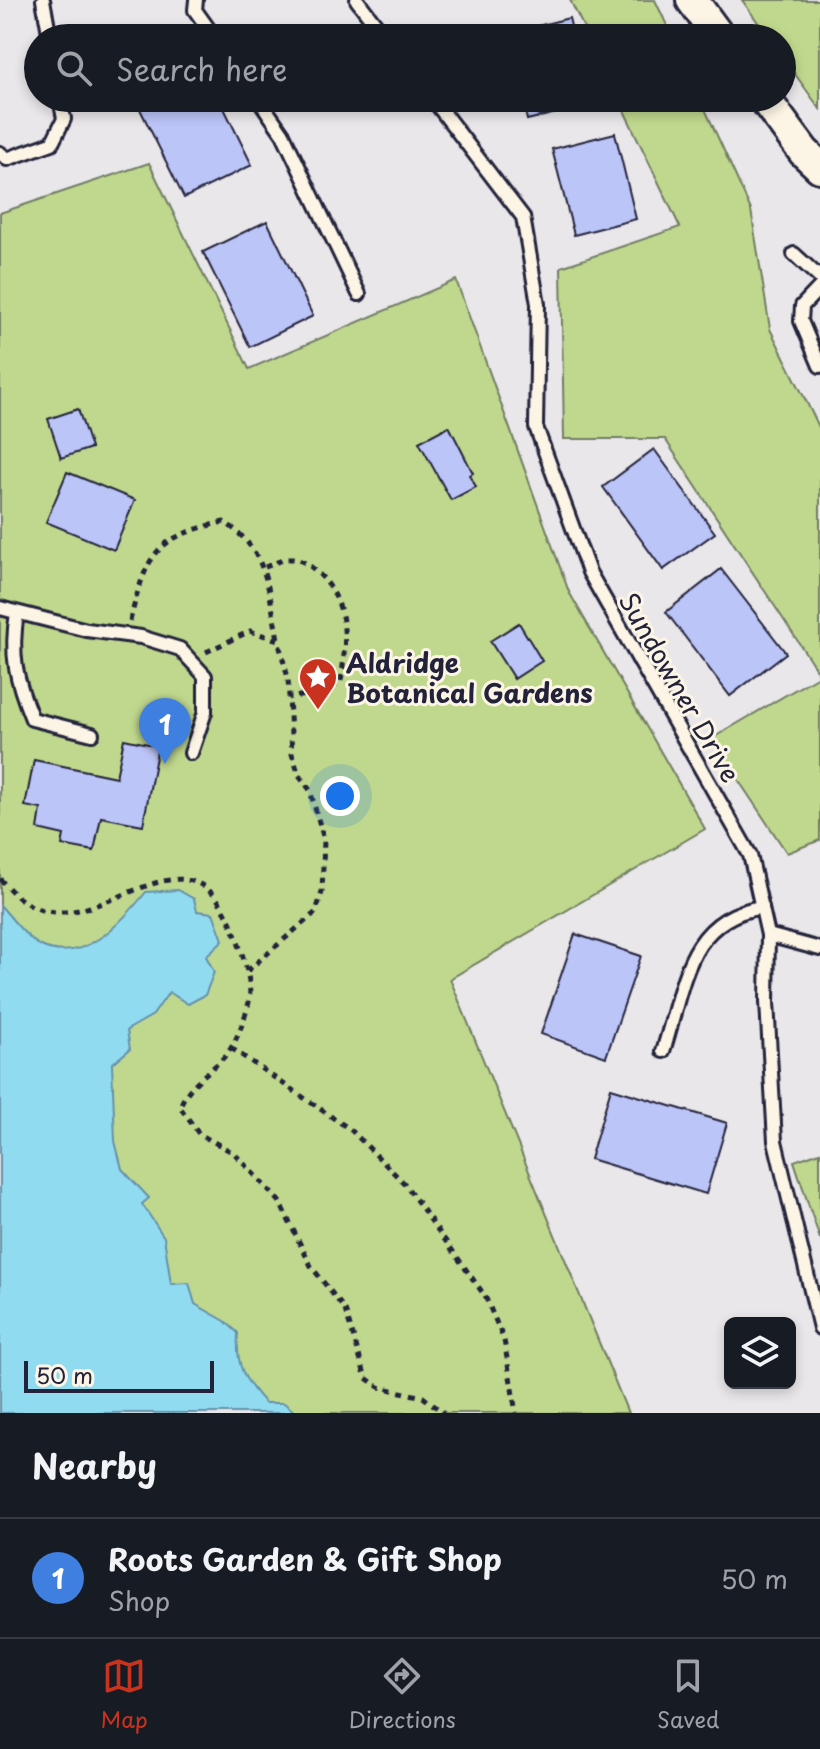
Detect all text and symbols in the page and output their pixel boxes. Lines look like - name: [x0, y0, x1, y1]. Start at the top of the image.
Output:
- search box: [24, 24, 796, 112]
- icon: search: [52, 46, 96, 90]
- text: Search here: [116, 46, 288, 91]
- street label: Sundowner Drive: [610, 585, 750, 789]
- place label: Aldridge Botanical Gardens: [346, 643, 593, 712]
- place icon: Aldridge Botanical Gardens: [297, 656, 339, 711]
- pin: 1: [139, 698, 191, 764]
- your location: [320, 776, 360, 816]
- map controls: [724, 1317, 796, 1389]
- button: layers: [724, 1317, 796, 1389]
- scale bar: [24, 1357, 214, 1393]
- text: 50 m: [36, 1358, 93, 1391]
- text: Nearby: [32, 1439, 157, 1491]
- text: Roots Garden & Gift Shop: [108, 1536, 502, 1581]
- text: 1: [52, 1559, 64, 1598]
- text: 50 m: [721, 1559, 788, 1598]
- text: Shop: [108, 1581, 170, 1620]
- tab: Map: [101, 1654, 148, 1735]
- tab: Directions: [349, 1654, 456, 1735]
- tab: Saved: [657, 1654, 719, 1735]

